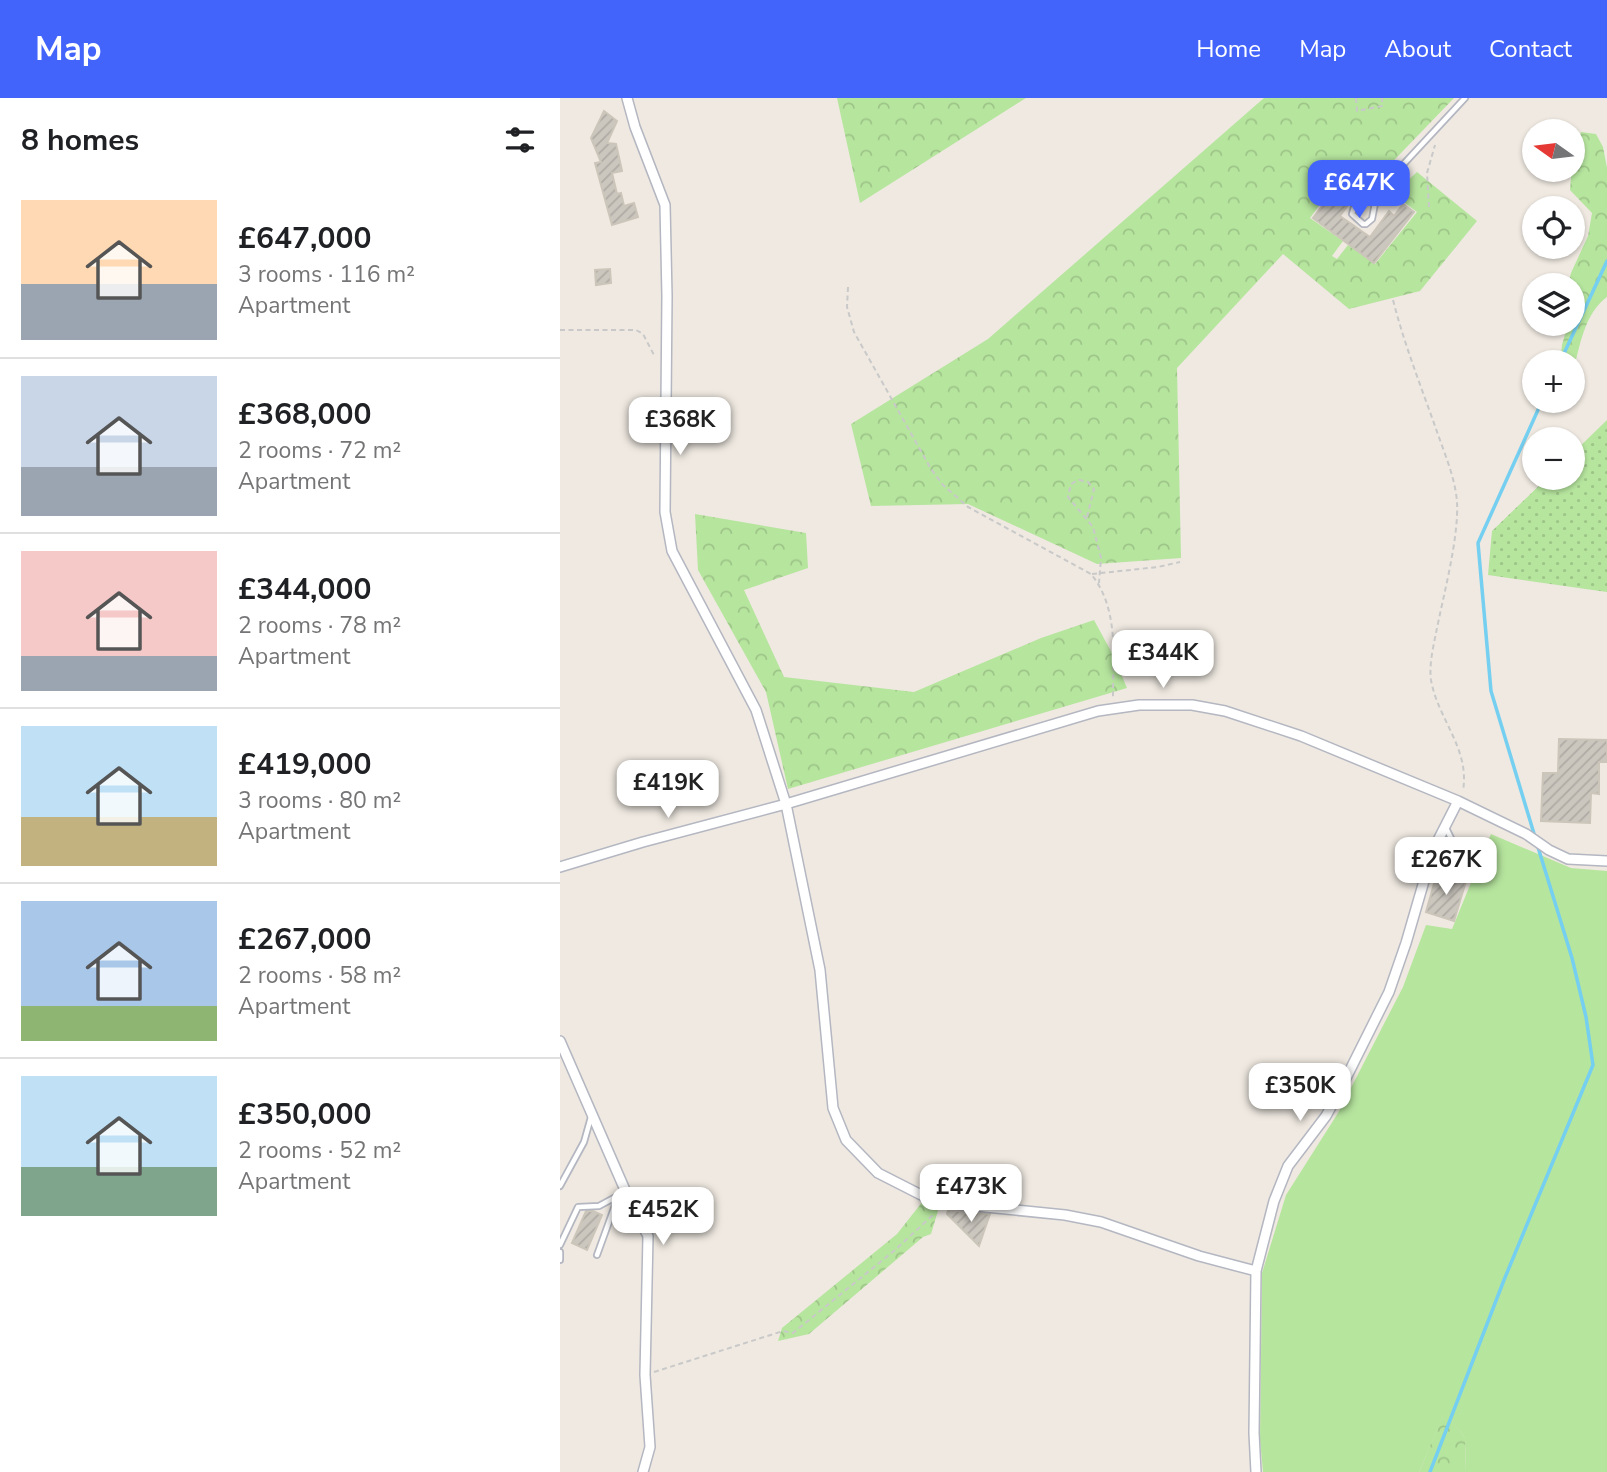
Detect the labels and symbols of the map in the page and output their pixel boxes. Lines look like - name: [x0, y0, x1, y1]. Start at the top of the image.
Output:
- north arrow: [1522, 119, 1586, 182]
- pin: £647K: [1310, 160, 1408, 220]
- pin: £368K: [631, 398, 729, 457]
- pin: £344K: [1114, 630, 1212, 690]
- pin: £419K: [619, 760, 717, 820]
- pin: £267K: [1397, 838, 1495, 897]
- pin: £350K: [1251, 1063, 1349, 1123]
- pin: £473K: [922, 1164, 1020, 1224]
- pin: £452K: [614, 1188, 712, 1247]

